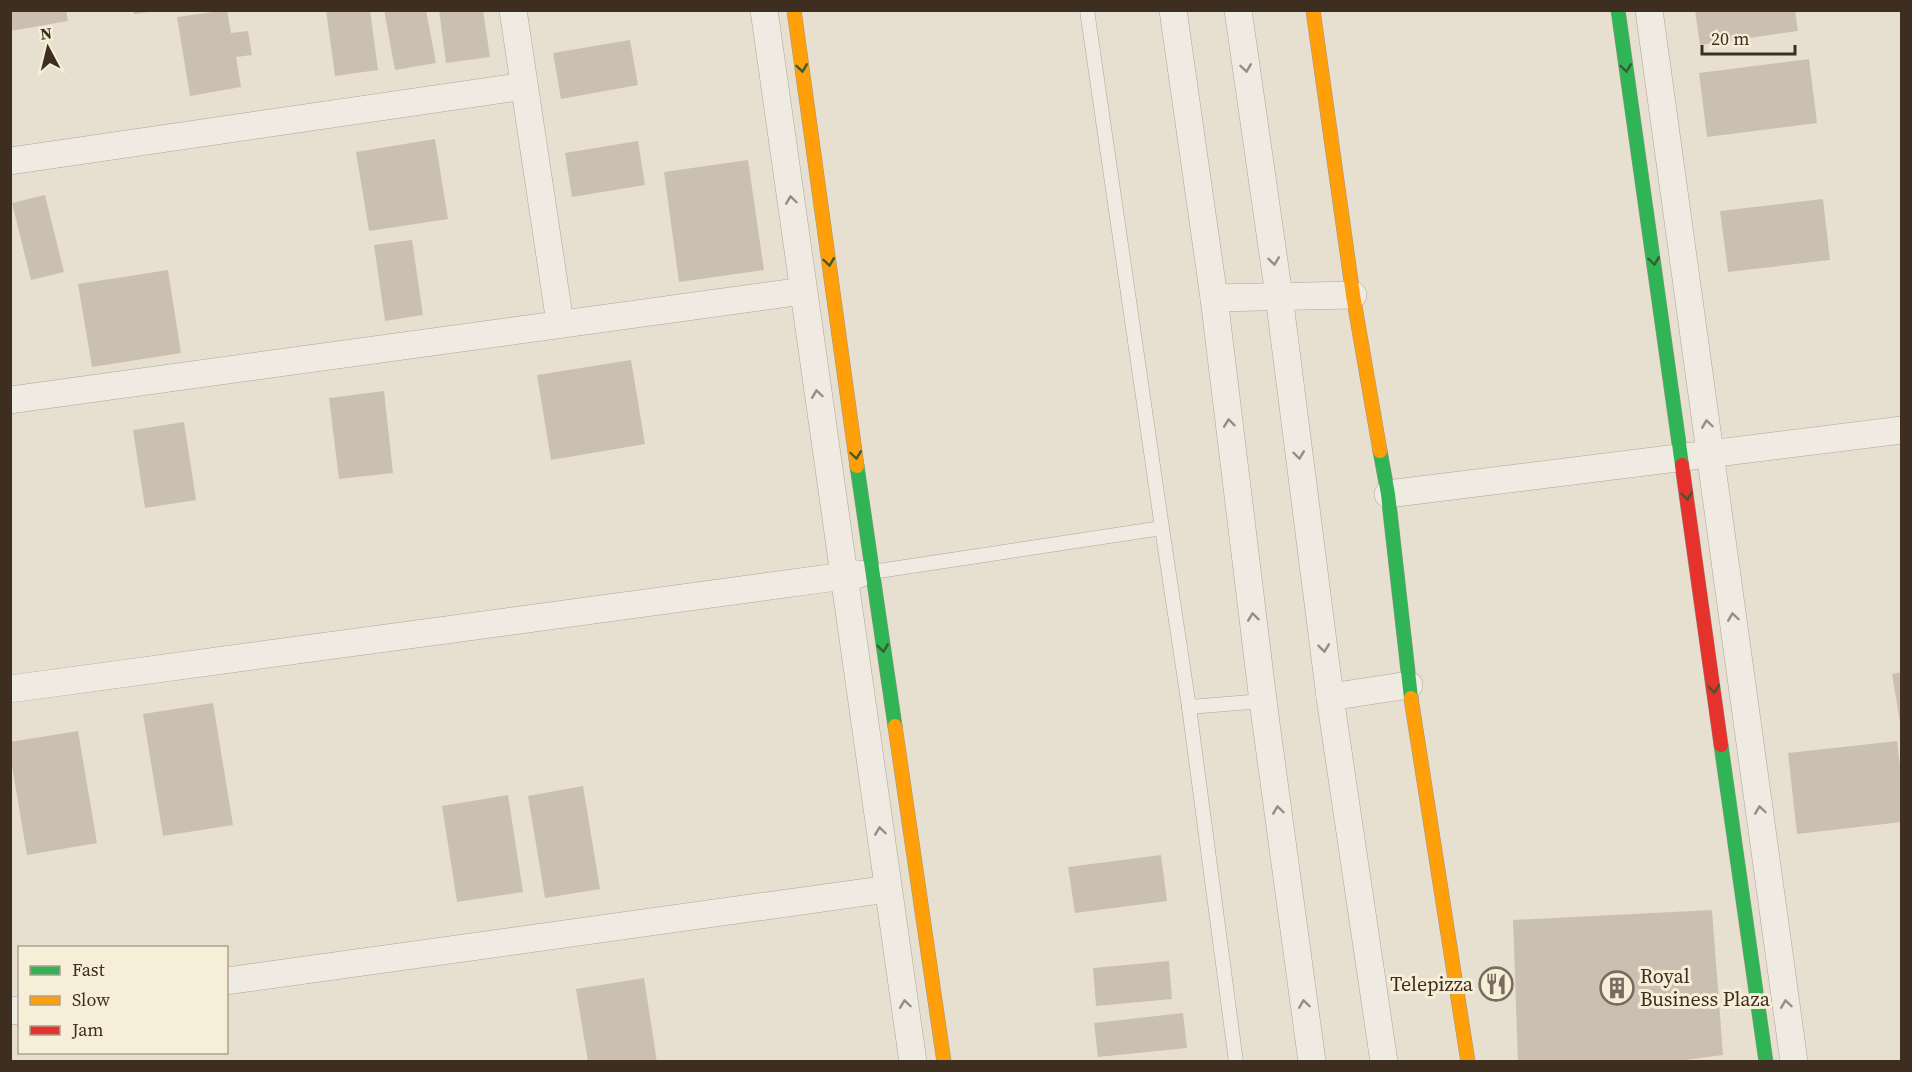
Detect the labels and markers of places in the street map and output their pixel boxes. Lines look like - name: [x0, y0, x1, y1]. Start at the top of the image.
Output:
- place label: Royal Business Plaza: [1640, 962, 1771, 1013]
- restaurant icon: Telepizza: [1478, 966, 1514, 1002]
- place label: Telepizza: [1390, 970, 1474, 998]
- building icon: Royal Business Plaza: [1599, 970, 1635, 1006]

